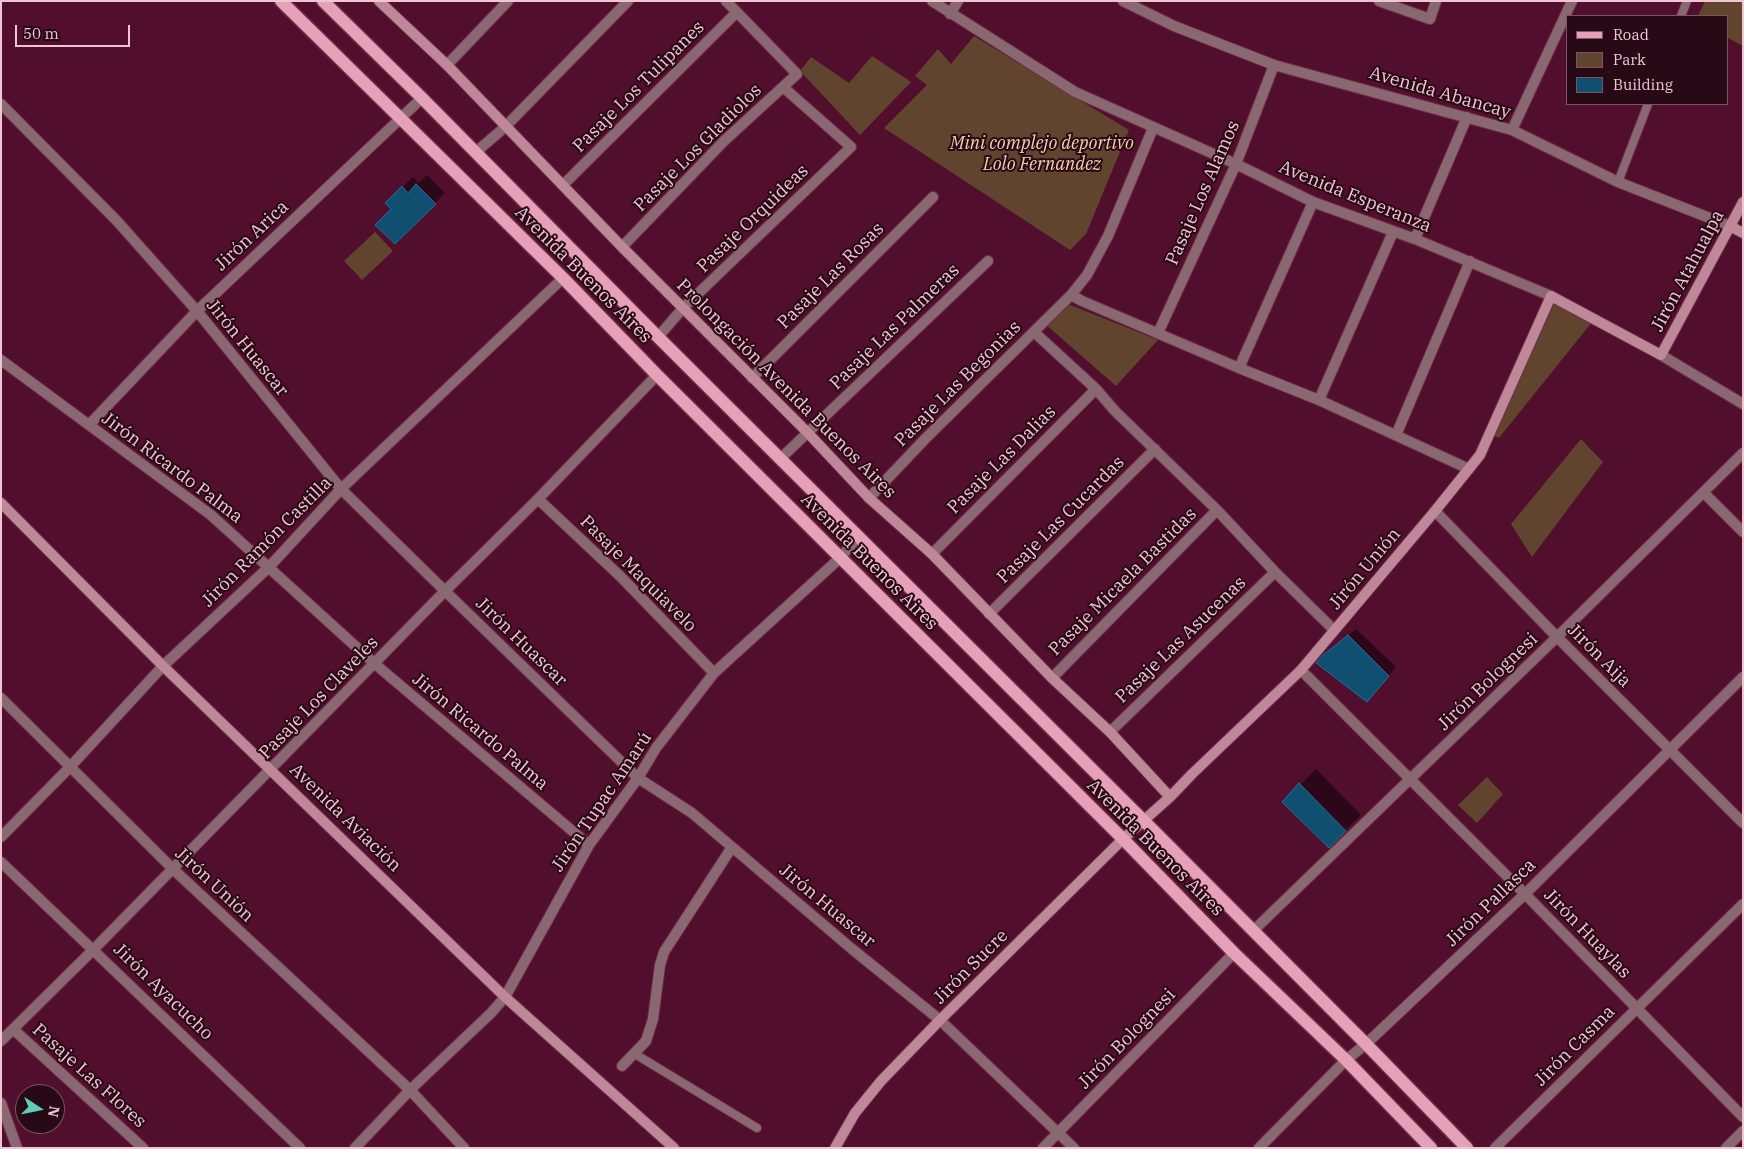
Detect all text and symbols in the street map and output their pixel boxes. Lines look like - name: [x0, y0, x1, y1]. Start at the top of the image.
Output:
- scale bar: [18, 15, 132, 47]
- legend: [1566, 15, 1729, 105]
- street label: Pasaje Los Tulipanes: [569, 17, 709, 157]
- text: 50 m: [23, 24, 59, 43]
- text: Road: [1613, 25, 1649, 44]
- text: Park: [1613, 50, 1646, 69]
- street label: Avenida Abancay: [1367, 62, 1513, 124]
- text: Building: [1613, 75, 1673, 94]
- street label: Pasaje Los Gladiolos: [630, 80, 766, 216]
- street label: Pasaje Los Alamos: [1161, 117, 1245, 269]
- park label: Mini complejo deportivo Lolo Fernandez: [950, 133, 1134, 176]
- street label: Avenida Esperanza: [1276, 157, 1434, 237]
- street label: Pasaje Orquideas: [693, 160, 813, 278]
- street label: Jirón Arica: [211, 196, 293, 276]
- street label: Avenida Buenos Aires: [510, 202, 656, 348]
- street label: Jirón Atahualpa: [1647, 206, 1729, 336]
- street label: Pasaje Las Rosas: [773, 218, 889, 334]
- street label: Pasaje Las Palmeras: [826, 260, 964, 394]
- street label: Prolongación Avenida Buenos Aires: [672, 275, 900, 503]
- street label: Jirón Huascar: [201, 295, 293, 401]
- street label: Pasaje Las Begonias: [890, 316, 1026, 452]
- street label: Pasaje Las Dalias: [943, 401, 1061, 519]
- street label: Jirón Ricardo Palma: [97, 408, 247, 528]
- street label: Pasaje Las Cucardas: [993, 452, 1129, 588]
- street label: Jirón Ramón Castilla: [197, 472, 337, 612]
- street label: Avenida Buenos Aires: [796, 489, 942, 635]
- street label: Pasaje Micaela Bastidas: [1045, 504, 1201, 660]
- street label: Pasaje Maquiavelo: [575, 511, 701, 637]
- street label: Jirón Unión: [1325, 524, 1405, 614]
- street label: Pasaje Las Asucenas: [1111, 572, 1251, 708]
- street label: Jirón Huascar: [471, 593, 571, 691]
- street label: Jirón Aija: [1563, 620, 1635, 692]
- street label: Jirón Bolognesi: [1433, 629, 1543, 735]
- street label: Pasaje Los Claveles: [255, 632, 383, 764]
- street label: Jirón Ricardo Palma: [408, 669, 552, 795]
- street label: Jirón Tupac Amarú: [547, 728, 657, 876]
- street label: Avenida Aviación: [285, 759, 405, 877]
- street label: Avenida Buenos Aires: [1082, 775, 1228, 921]
- street label: Jirón Unión: [170, 843, 258, 927]
- street label: Jirón Pallasca: [1441, 855, 1541, 951]
- street label: Jirón Huascar: [775, 860, 879, 952]
- street label: Jirón Huaylas: [1539, 885, 1635, 983]
- street label: Jirón Sucre: [929, 925, 1013, 1009]
- street label: Jirón Ayacucho: [109, 939, 217, 1045]
- street label: Jirón Bolognesi: [1074, 984, 1180, 1094]
- street label: Jirón Casma: [1530, 1001, 1620, 1091]
- street label: Pasaje Las Flores: [28, 1019, 150, 1133]
- north arrow: [15, 1084, 65, 1134]
- text: N: [44, 1105, 64, 1119]

